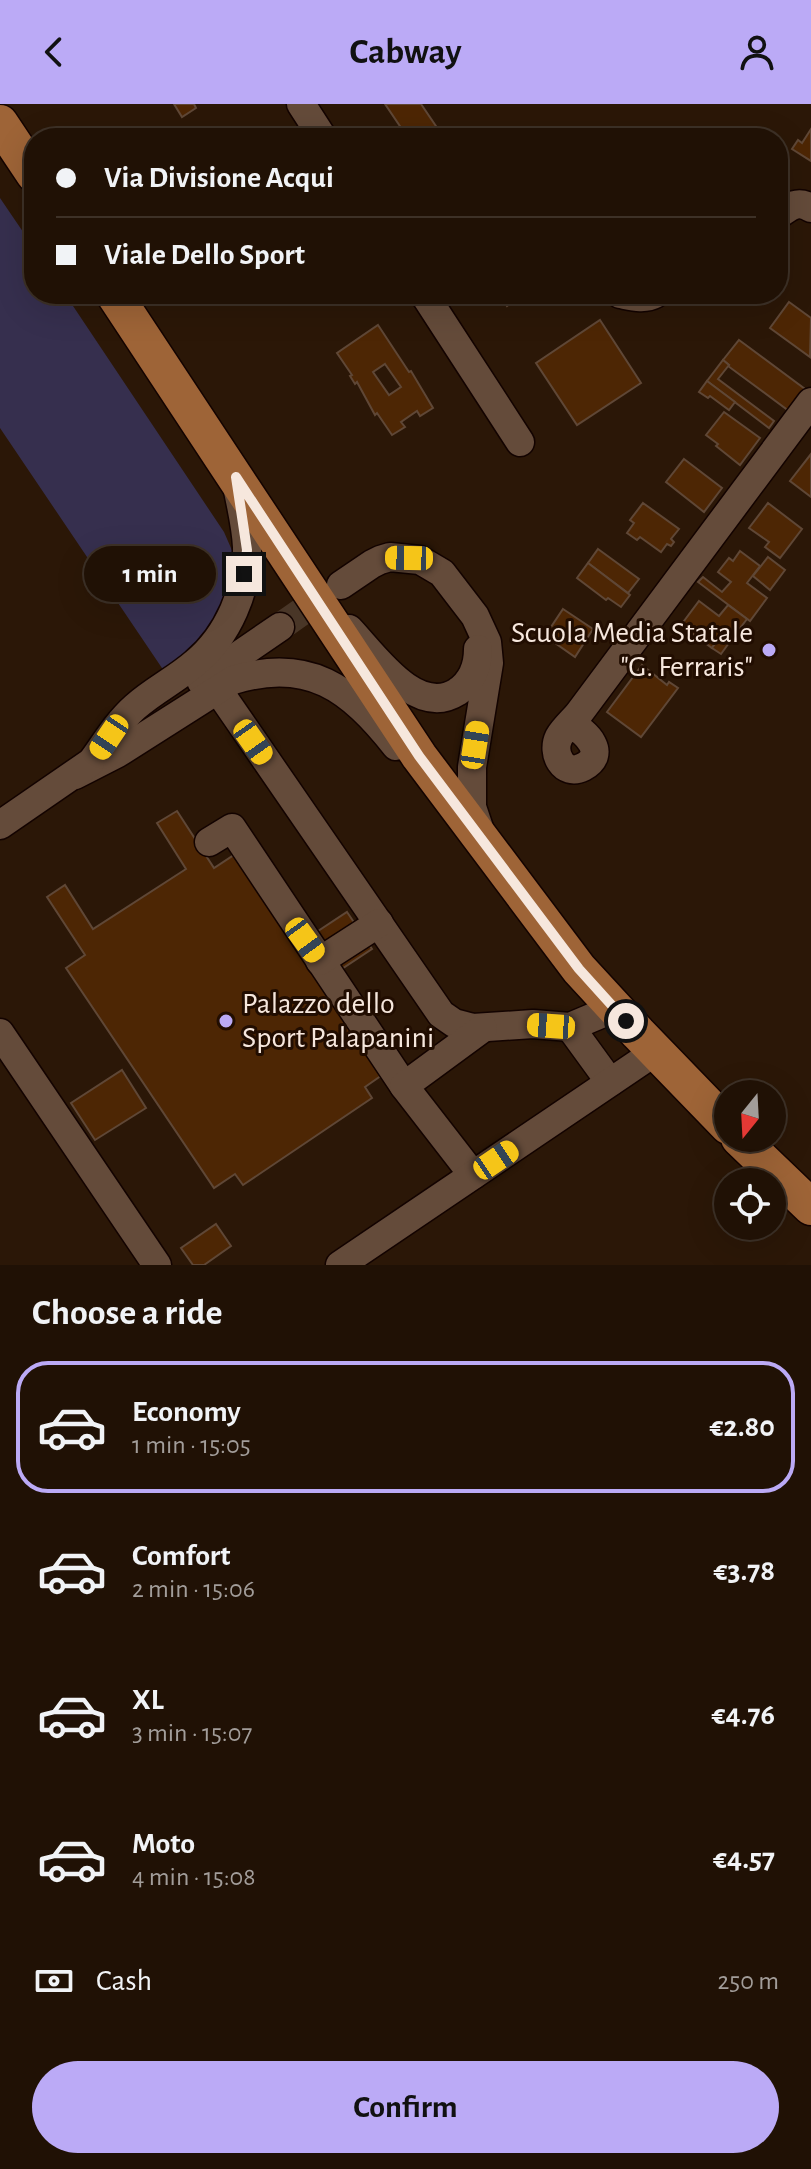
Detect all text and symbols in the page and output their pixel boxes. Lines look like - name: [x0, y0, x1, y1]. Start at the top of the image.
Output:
- icon: back: [32, 30, 76, 74]
- icon: person: [735, 30, 779, 74]
- text: Cabway: [349, 34, 462, 70]
- text: Via Divisione Acqui: [104, 163, 334, 193]
- text: Viale Dello Sport: [104, 240, 305, 270]
- callout: 1 min: [84, 546, 216, 602]
- car: [385, 546, 433, 570]
- route end: [226, 556, 262, 592]
- text: 1 min: [123, 561, 177, 587]
- place label: Scuola Media Statale "G. Ferraris": [511, 618, 753, 682]
- marker: Scuola Media Statale "G. Ferraris": [760, 641, 778, 659]
- car: [86, 710, 132, 764]
- car: [229, 715, 277, 769]
- car: [459, 719, 491, 771]
- car: [281, 914, 329, 966]
- place label: Palazzo dello Sport Palapanini: [242, 989, 434, 1053]
- route start: [608, 1003, 644, 1039]
- marker: Palazzo dello Sport Palapanini: [217, 1012, 235, 1030]
- car: [526, 1012, 576, 1040]
- north arrow: [714, 1080, 786, 1152]
- map controls: [714, 1080, 786, 1240]
- car: [469, 1137, 523, 1183]
- button: locate: [714, 1168, 786, 1240]
- text: Choose a ride: [32, 1295, 222, 1331]
- icon: car: [36, 1391, 108, 1463]
- text: Economy: [132, 1397, 241, 1427]
- text: €2.80: [710, 1412, 775, 1442]
- text: 1 min · 15:05: [132, 1432, 251, 1458]
- icon: car: [36, 1535, 108, 1607]
- text: Comfort: [132, 1541, 231, 1571]
- text: €3.78: [713, 1556, 775, 1586]
- text: 2 min · 15:06: [132, 1576, 255, 1602]
- icon: car: [36, 1679, 108, 1751]
- text: XL: [132, 1685, 164, 1715]
- text: €4.76: [712, 1700, 775, 1730]
- text: 3 min · 15:07: [132, 1720, 252, 1746]
- icon: car: [36, 1823, 108, 1895]
- text: Moto: [132, 1829, 195, 1859]
- text: €4.57: [713, 1844, 775, 1874]
- text: 4 min · 15:08: [132, 1864, 256, 1890]
- icon: cash: [32, 1959, 76, 2003]
- text: Cash: [96, 1966, 152, 1996]
- text: 250 m: [717, 1968, 779, 1994]
- button: Confirm: [32, 2061, 779, 2153]

